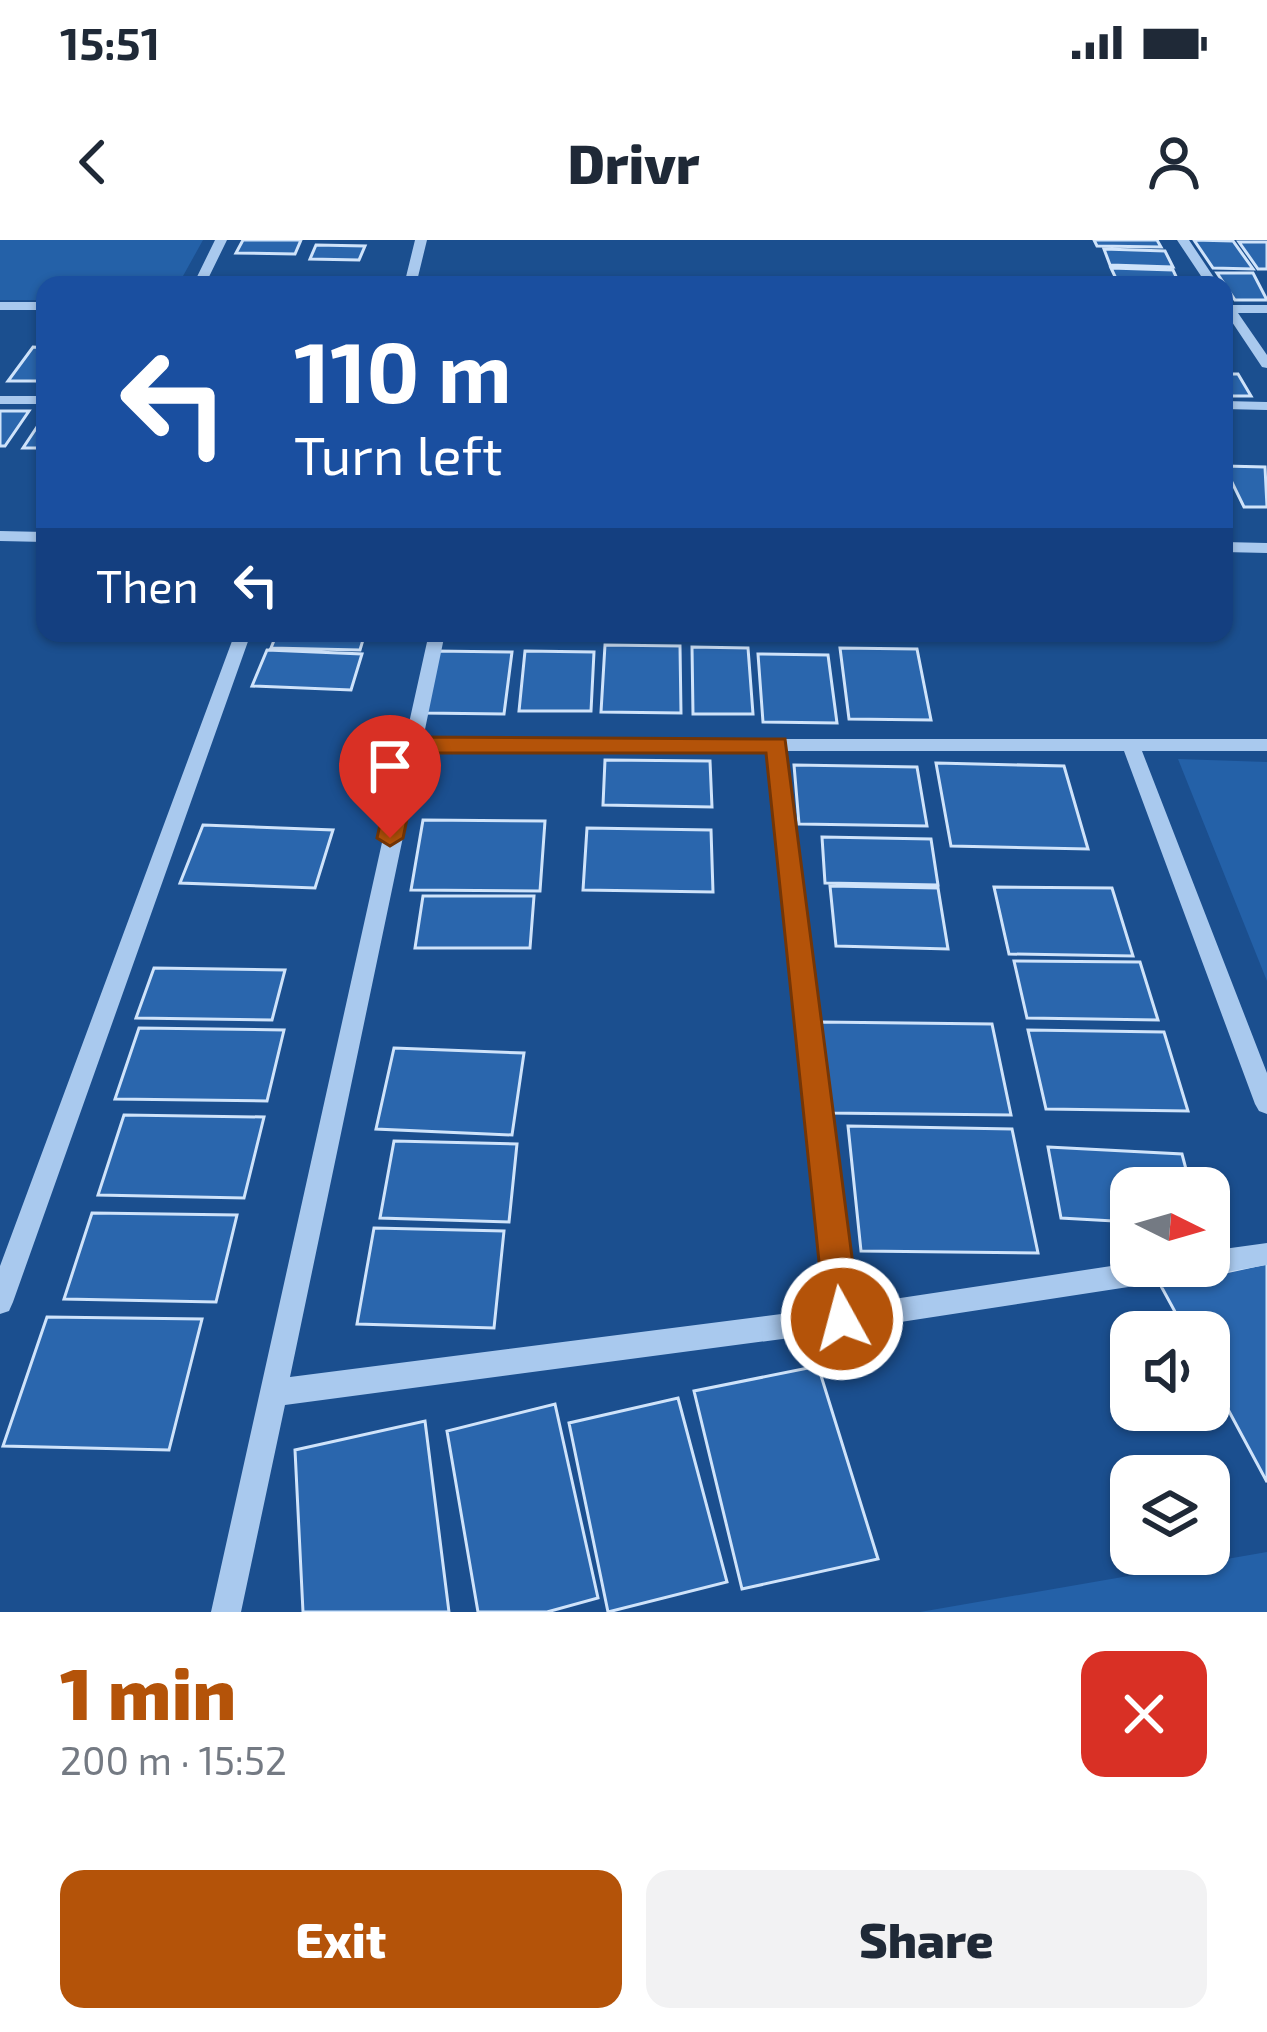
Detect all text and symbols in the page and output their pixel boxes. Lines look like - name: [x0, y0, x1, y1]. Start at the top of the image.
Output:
- text: 15:51: [60, 15, 160, 69]
- icon: back: [60, 129, 126, 195]
- icon: person: [1141, 129, 1207, 195]
- text: Drivr: [567, 130, 700, 195]
- text: 110 m: [294, 319, 512, 420]
- icon: left: [96, 324, 252, 480]
- text: Turn left: [294, 421, 503, 486]
- icon: left: [223, 552, 289, 618]
- text: Then: [96, 558, 199, 612]
- pin: [339, 715, 441, 838]
- icon: arrive: [357, 733, 423, 799]
- north arrow: [1110, 1167, 1230, 1287]
- map controls: [1110, 1167, 1230, 1575]
- position arrow: [779, 1256, 905, 1382]
- button: sound: [1110, 1311, 1230, 1431]
- button: layers: [1110, 1455, 1230, 1575]
- text: 1 min: [60, 1648, 236, 1734]
- button: close: [1081, 1651, 1207, 1777]
- text: 200 m · 15:52: [60, 1736, 287, 1783]
- button: Exit: [60, 1870, 622, 2008]
- button: Share: [646, 1870, 1207, 2008]

